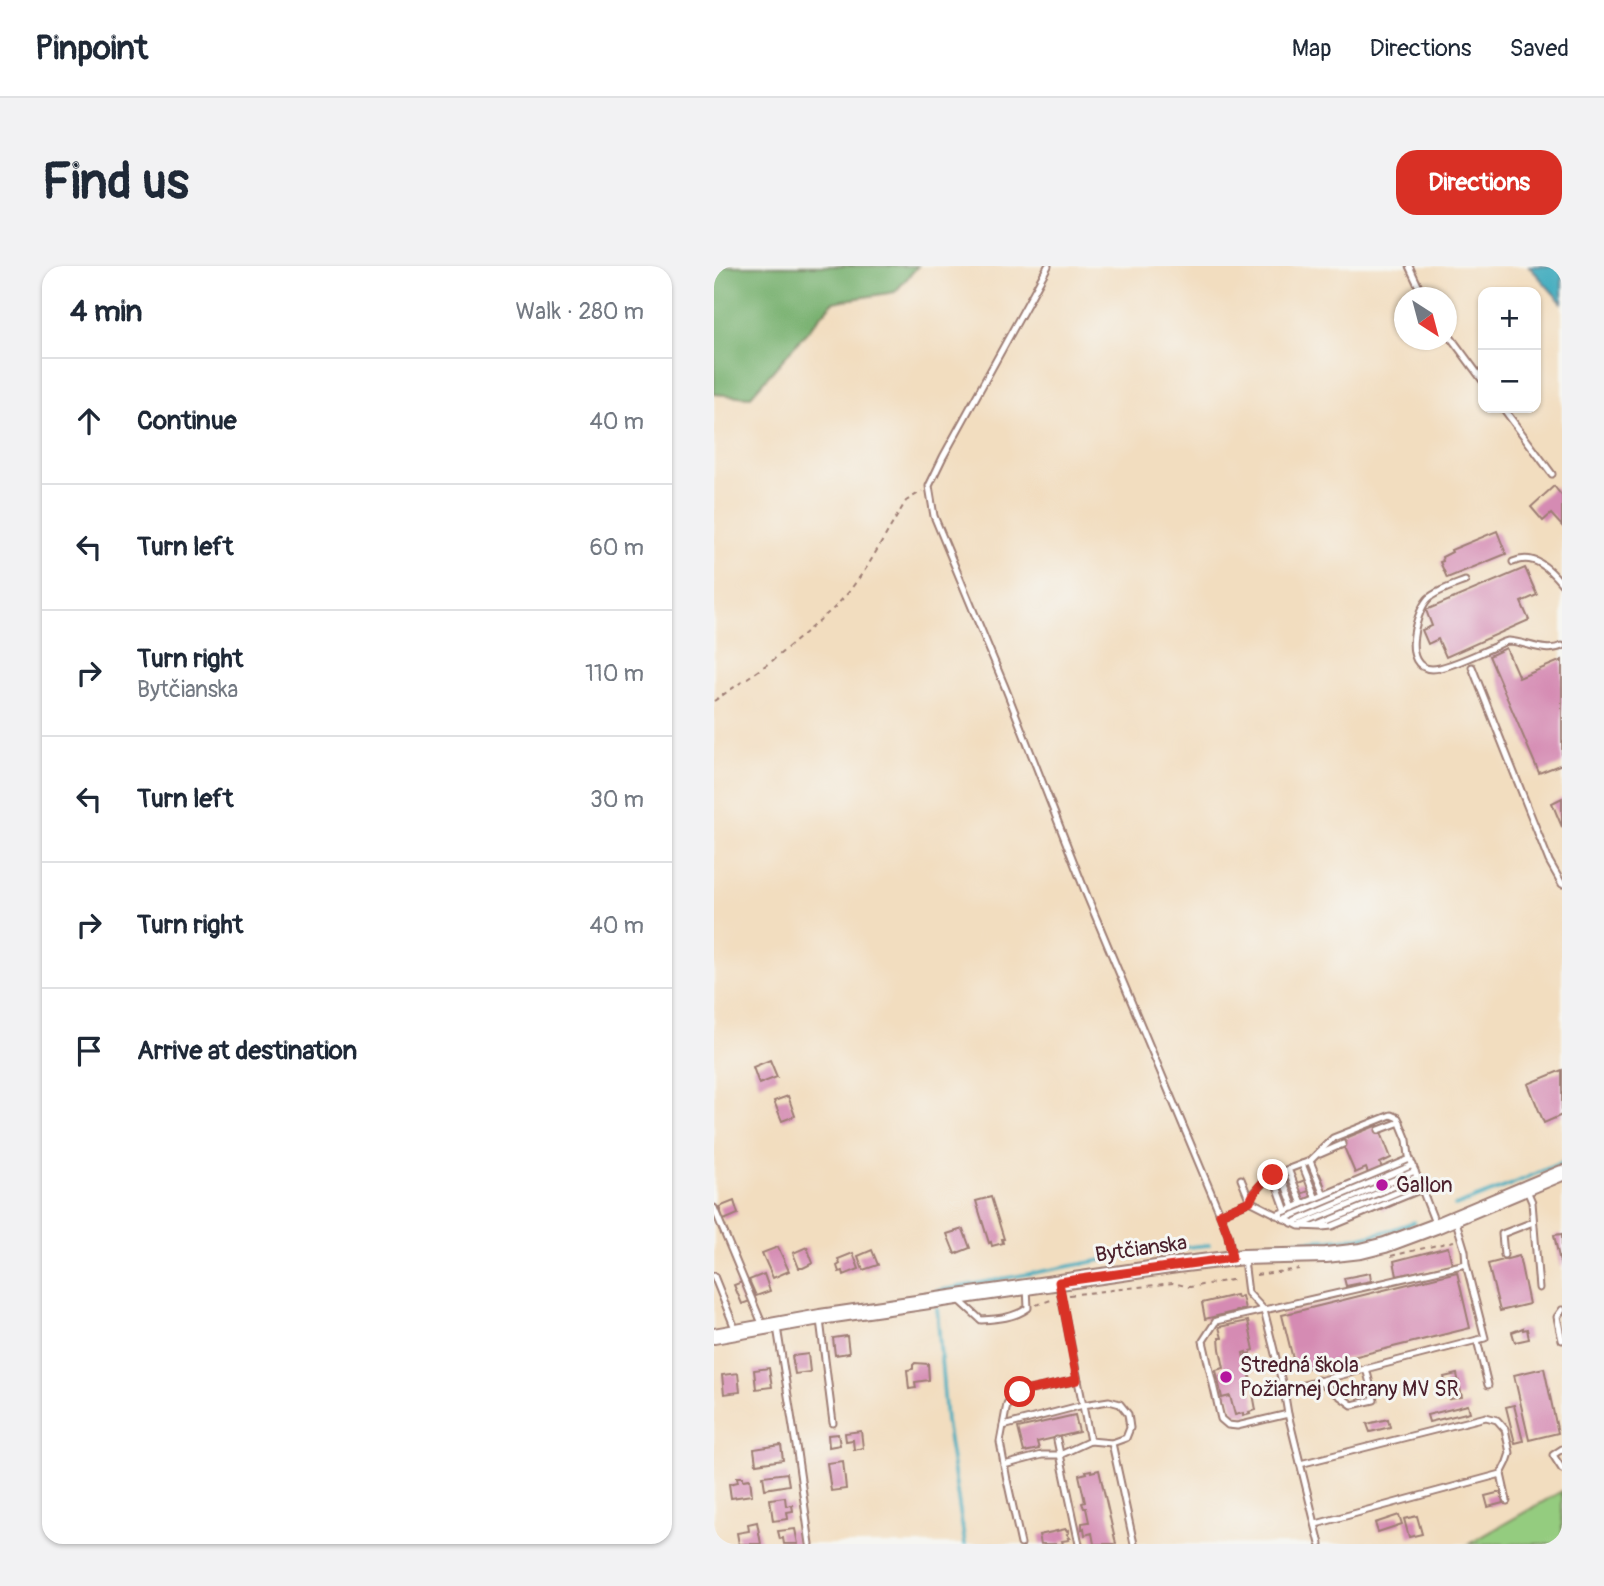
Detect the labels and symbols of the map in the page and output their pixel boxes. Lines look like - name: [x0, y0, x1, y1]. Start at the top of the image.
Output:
- north arrow: [1394, 287, 1457, 350]
- route end: [1257, 1159, 1288, 1190]
- place label: Gallon: [1396, 1172, 1453, 1199]
- marker: Gallon: [1374, 1177, 1390, 1193]
- street label: Bytčianska: [1093, 1229, 1189, 1269]
- place label: Stredná škola Požiarnej Ochrany MV SR: [1240, 1352, 1459, 1403]
- marker: Stredná škola Požiarnej Ochrany MV SR: [1218, 1369, 1234, 1385]
- route start: [1004, 1376, 1035, 1407]

